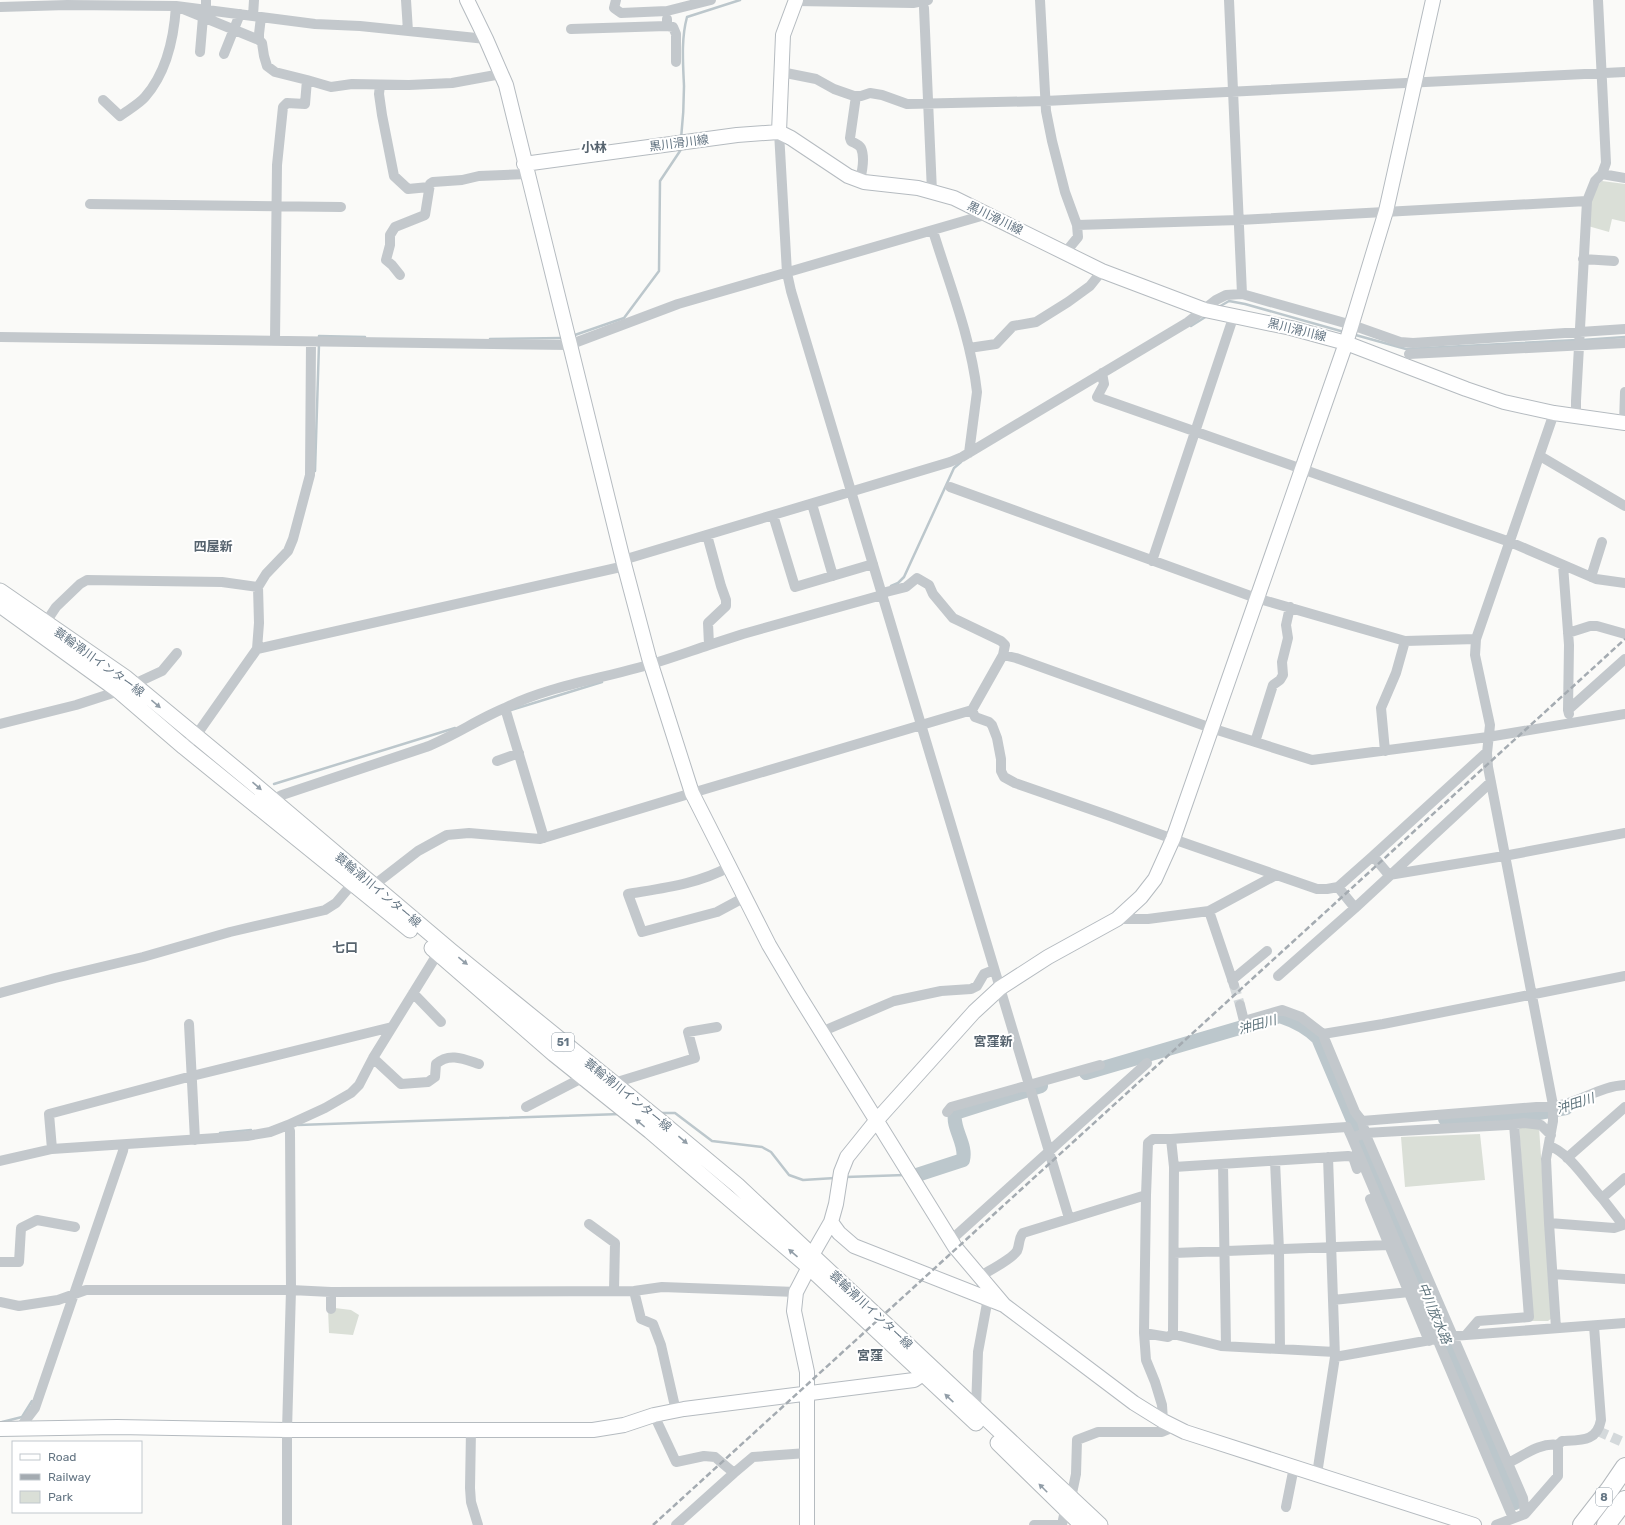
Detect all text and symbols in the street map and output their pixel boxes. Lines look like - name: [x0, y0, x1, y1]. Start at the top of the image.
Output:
- street label: 黒川滑川線: [648, 132, 710, 154]
- district label: 小林: [581, 140, 607, 155]
- street label: 黒川滑川線: [965, 199, 1025, 237]
- street label: 黒川滑川線: [1266, 316, 1328, 344]
- district label: 四屋新: [193, 539, 233, 554]
- street label: 蓑輪滑川インター線: [51, 625, 147, 699]
- one-way arrow: [151, 699, 161, 708]
- one-way arrow: [251, 782, 262, 791]
- street label: 蓑輪滑川インター線: [332, 850, 424, 930]
- district label: 七口: [332, 940, 358, 955]
- one-way arrow: [457, 956, 468, 965]
- water label: 沖田川: [1236, 1012, 1280, 1037]
- road number: 51: [552, 1033, 574, 1051]
- district label: 宮窪新: [973, 1034, 1013, 1049]
- street label: 蓑輪滑川インター線: [582, 1056, 674, 1134]
- water label: 沖田川: [1554, 1090, 1598, 1117]
- one-way arrow: [635, 1119, 646, 1127]
- one-way arrow: [678, 1135, 688, 1144]
- one-way arrow: [787, 1248, 798, 1257]
- street label: 蓑輪滑川インター線: [827, 1268, 915, 1352]
- water label: 中川放水路: [1415, 1280, 1455, 1347]
- district label: 宮窪: [857, 1348, 883, 1363]
- one-way arrow: [944, 1394, 955, 1403]
- legend: [12, 1441, 142, 1513]
- text: Road: [48, 1450, 76, 1464]
- text: Railway: [48, 1470, 91, 1484]
- one-way arrow: [1038, 1483, 1048, 1493]
- road number: 8: [1596, 1488, 1612, 1506]
- text: Park: [48, 1490, 74, 1504]

